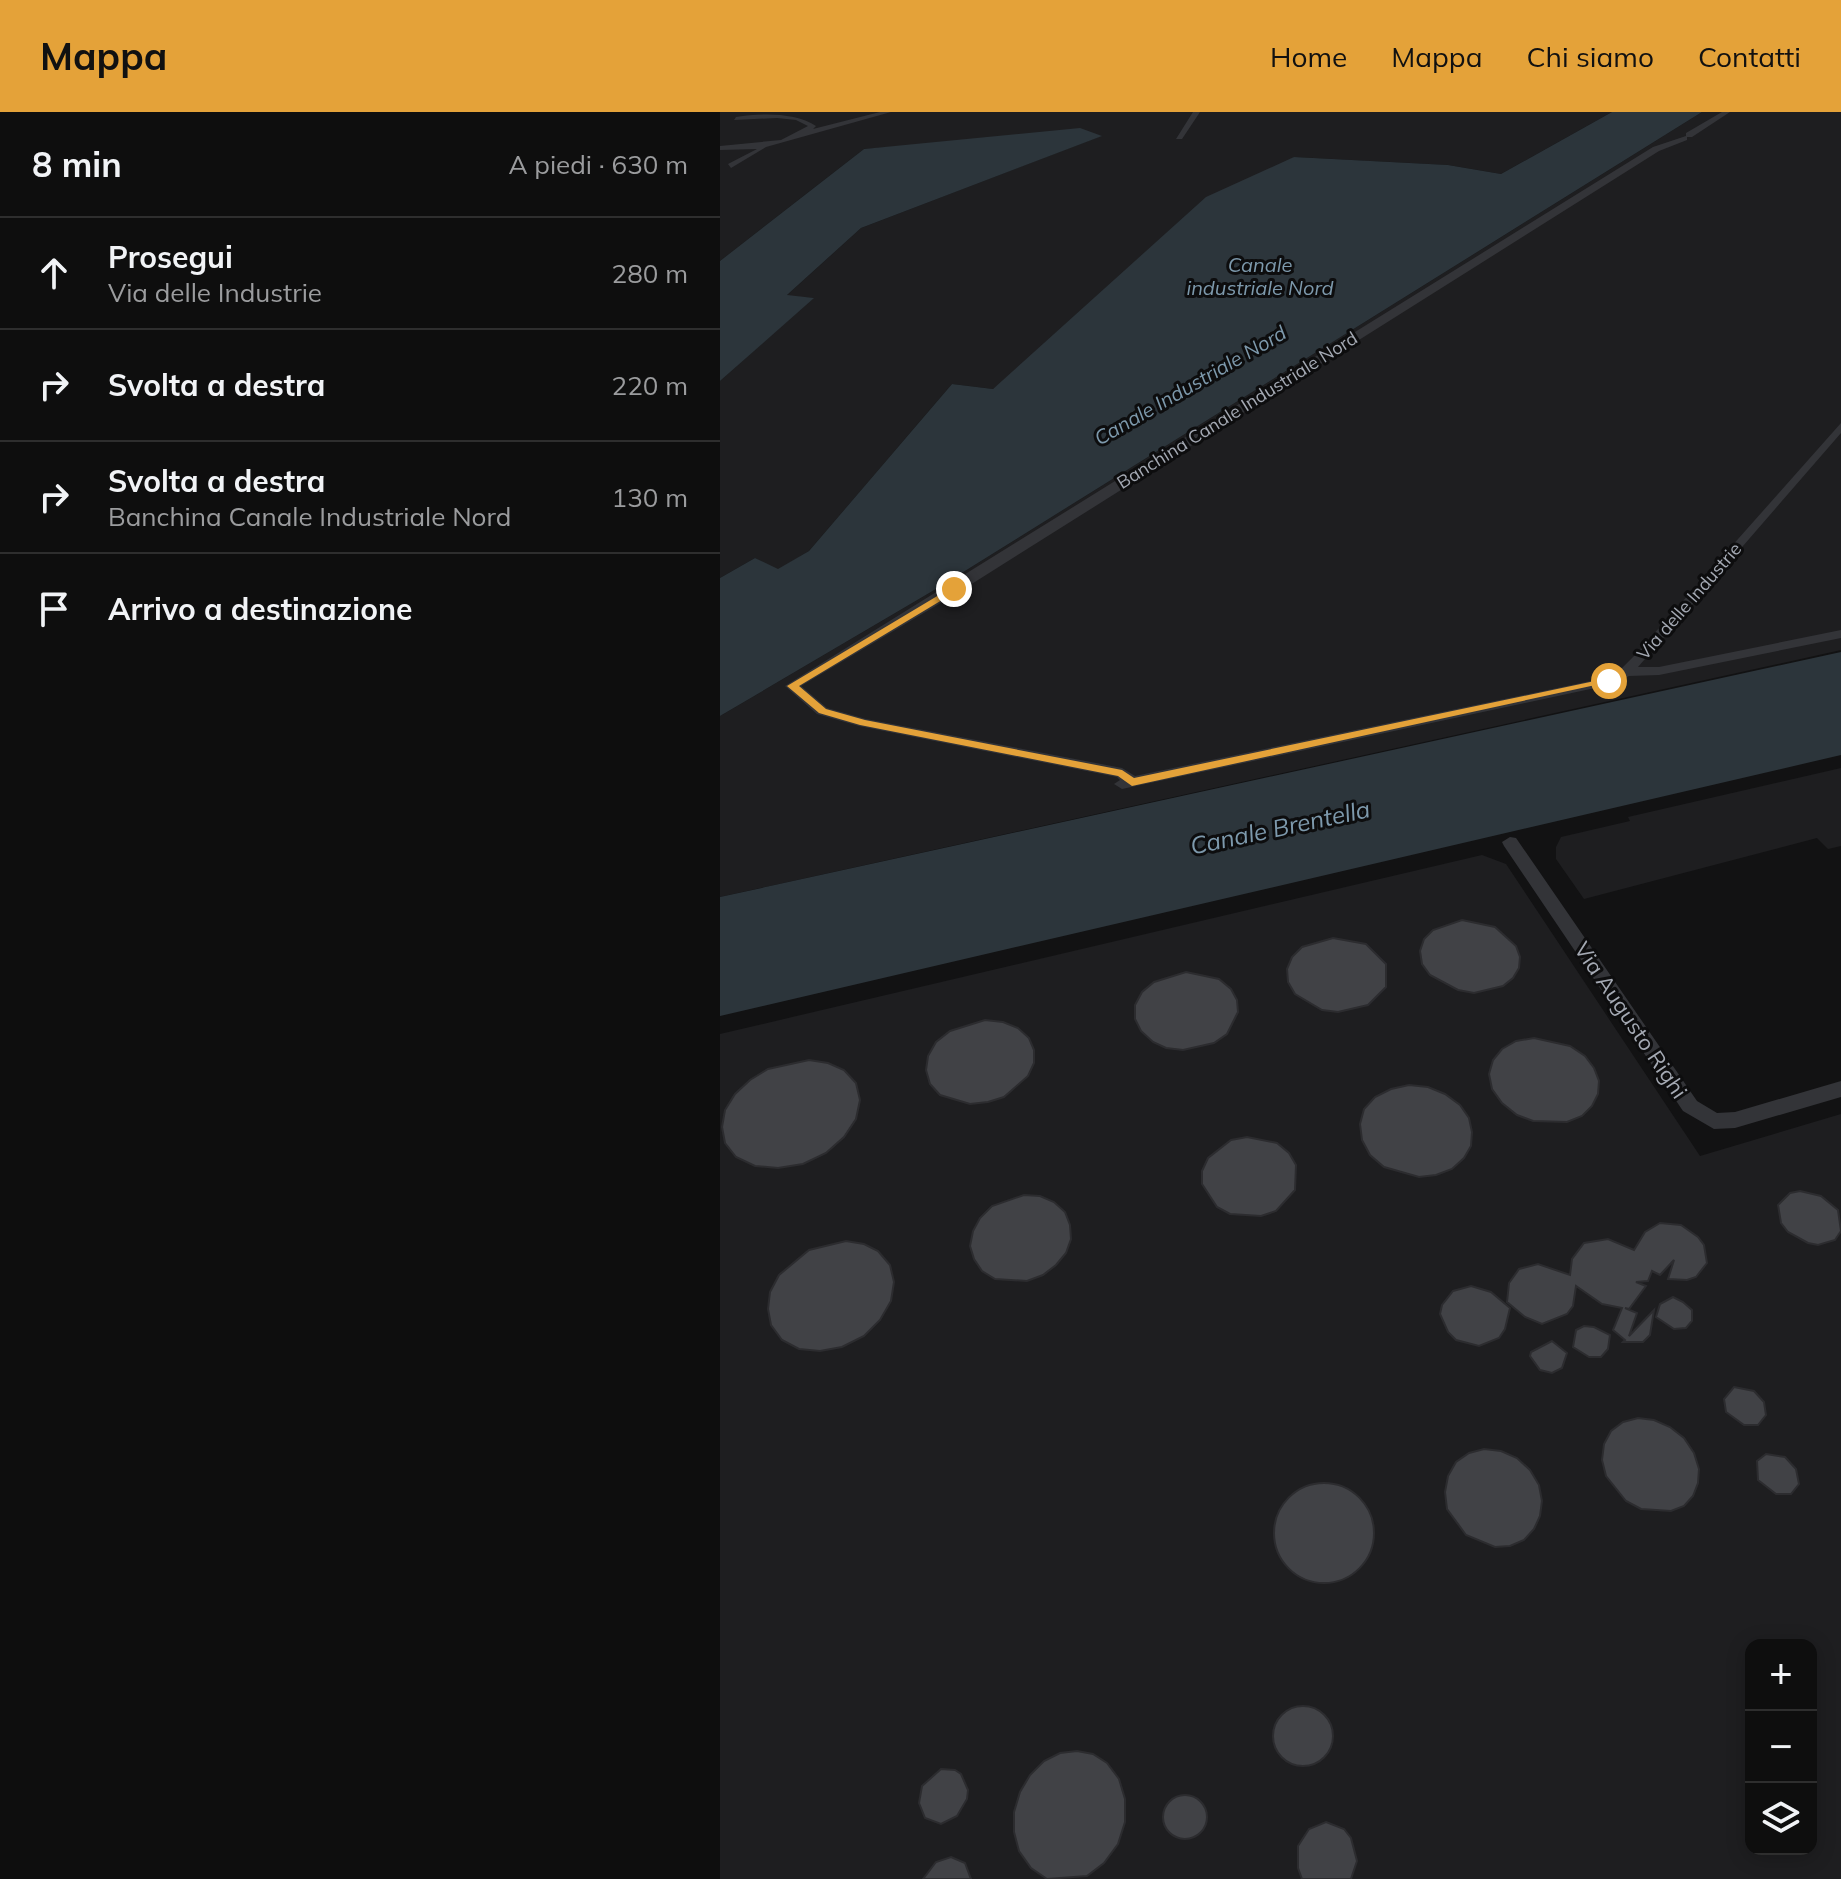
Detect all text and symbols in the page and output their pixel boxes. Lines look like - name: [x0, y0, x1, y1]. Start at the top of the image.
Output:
- text: Mappa: [40, 32, 167, 80]
- text: Home: [1270, 39, 1347, 74]
- text: Mappa: [1391, 39, 1482, 74]
- text: Chi siamo: [1526, 39, 1654, 74]
- text: Contatti: [1698, 39, 1801, 74]
- text: 8 min: [32, 143, 122, 186]
- text: A piedi · 630 m: [508, 148, 688, 181]
- text: Prosegui: [108, 238, 233, 276]
- icon: ahead: [32, 251, 76, 295]
- water label: Canale industriale Nord: [1186, 252, 1334, 300]
- text: 280 m: [612, 257, 688, 290]
- text: Via delle Industrie: [108, 276, 322, 309]
- water label: Canale Industriale Nord: [1090, 320, 1290, 450]
- street label: Banchina Canale Industriale Nord: [1113, 326, 1361, 494]
- icon: right: [32, 363, 76, 407]
- text: Svolta a destra: [108, 366, 325, 404]
- text: 220 m: [612, 369, 688, 402]
- text: Svolta a destra: [108, 462, 325, 500]
- icon: right: [32, 475, 76, 519]
- text: 130 m: [612, 481, 688, 514]
- text: Banchina Canale Industriale Nord: [108, 500, 511, 533]
- street label: Via delle Industrie: [1632, 538, 1746, 664]
- route end: [936, 571, 972, 607]
- icon: arrive: [32, 587, 76, 631]
- text: Arrivo a destinazione: [108, 590, 412, 628]
- route start: [1591, 663, 1627, 699]
- water label: Canale Brentella: [1187, 793, 1373, 861]
- street label: Via Augusto Righi: [1568, 936, 1694, 1104]
- map controls: [1745, 1639, 1817, 1855]
- button: +: [1745, 1639, 1817, 1711]
- button: −: [1745, 1711, 1817, 1783]
- button: layers: [1745, 1783, 1817, 1855]

